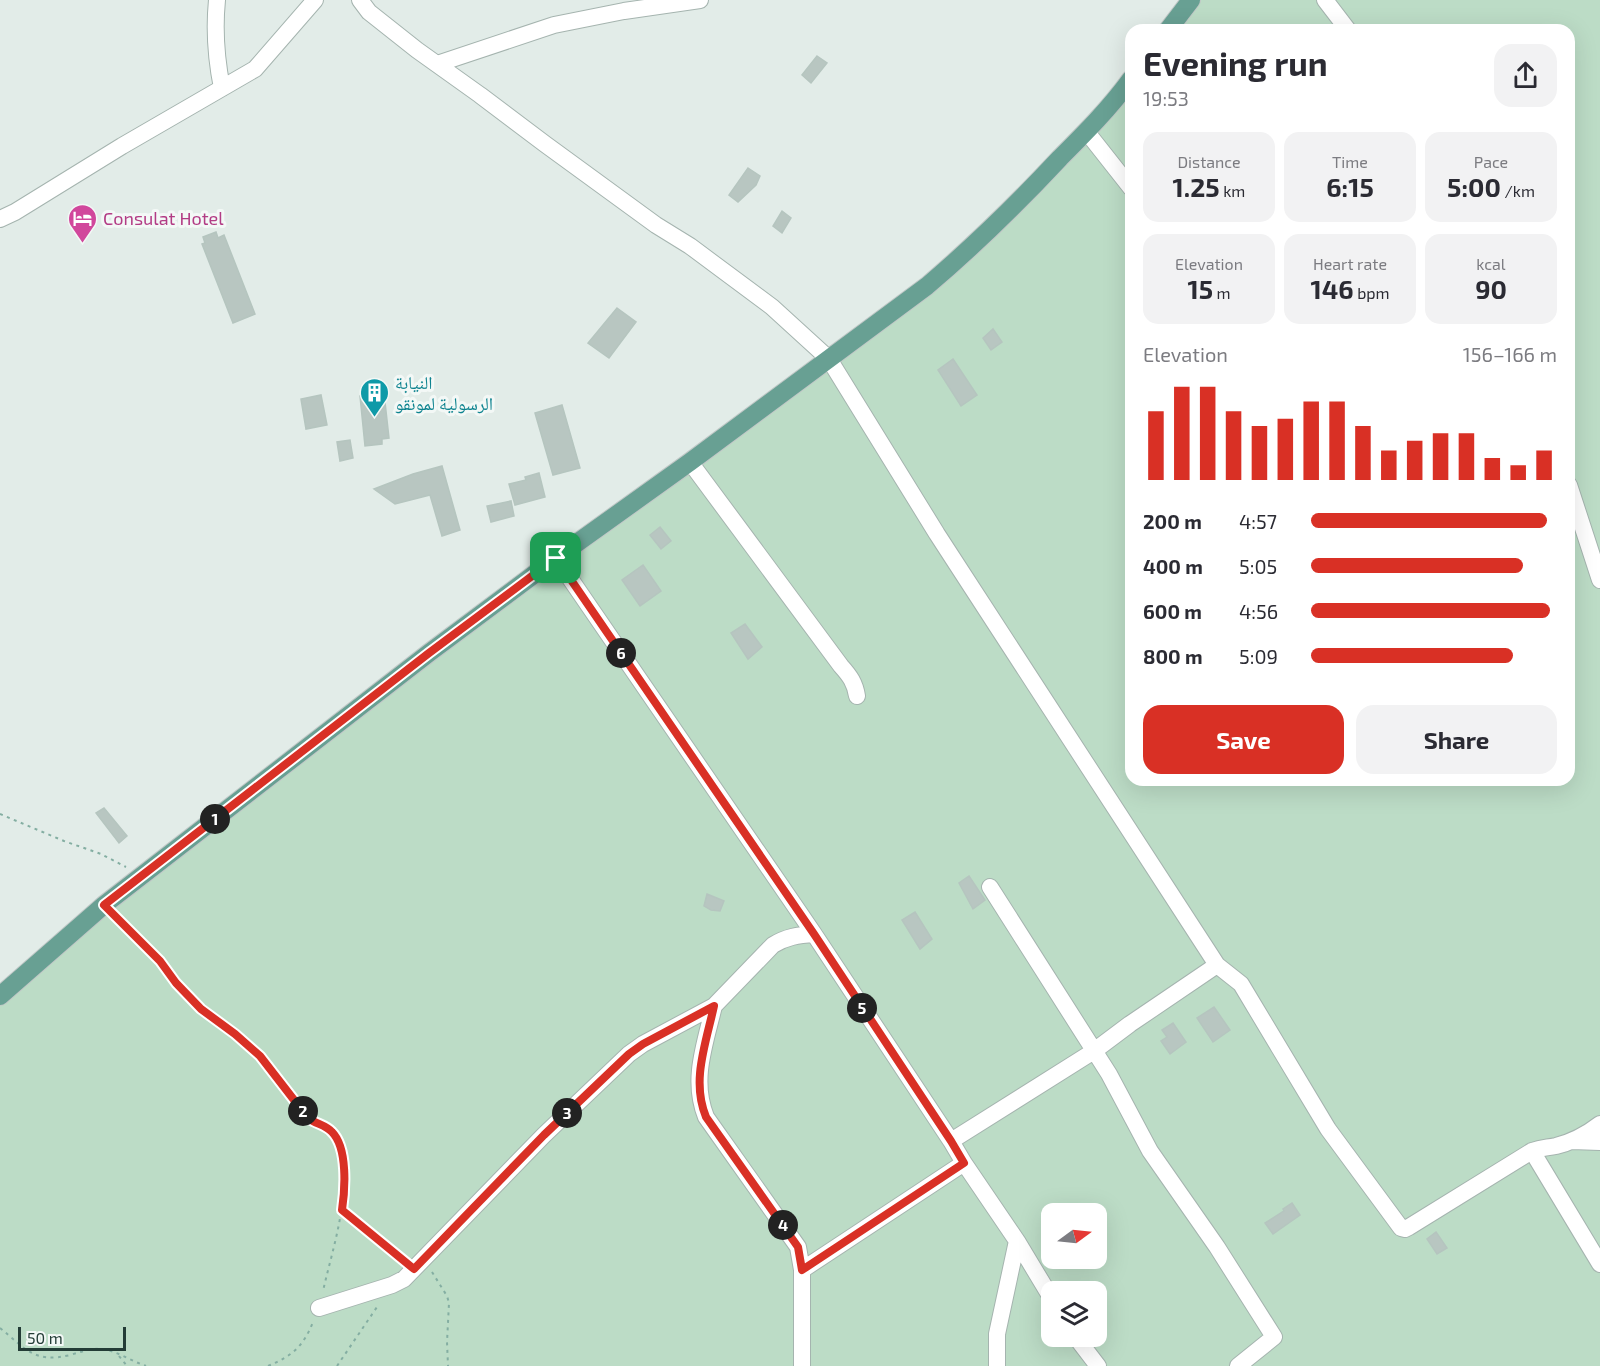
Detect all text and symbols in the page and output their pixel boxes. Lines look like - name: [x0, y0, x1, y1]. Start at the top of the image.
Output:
- text: Evening run: [1143, 43, 1328, 83]
- button: share: [1494, 44, 1557, 107]
- text: 19:53: [1143, 86, 1189, 110]
- text: Distance: [1177, 152, 1241, 171]
- text: Time: [1332, 152, 1368, 171]
- text: Pace: [1474, 152, 1508, 171]
- text: 1.25: [1173, 171, 1220, 202]
- text: 6:15: [1326, 171, 1374, 202]
- text: 5:00: [1447, 171, 1501, 202]
- text: km: [1220, 181, 1245, 200]
- text: /km: [1501, 181, 1535, 200]
- hotel icon: Consulat Hotel: [66, 202, 98, 244]
- place label: Consulat Hotel: [103, 207, 224, 229]
- text: Elevation: [1175, 254, 1243, 273]
- text: Heart rate: [1313, 254, 1387, 273]
- text: kcal: [1476, 254, 1506, 273]
- text: 15: [1187, 273, 1213, 304]
- text: 146: [1310, 273, 1354, 304]
- text: 90: [1475, 273, 1507, 304]
- text: m: [1213, 283, 1231, 302]
- text: bpm: [1354, 283, 1390, 302]
- text: Elevation: [1143, 342, 1228, 366]
- text: 156–166 m: [1463, 342, 1557, 366]
- place label: النيابة الرسولية لمونقو: [395, 371, 493, 414]
- building icon: النيابة الرسولية لمونقو: [358, 376, 390, 418]
- text: 200 m: [1143, 509, 1202, 533]
- text: 4:57: [1239, 509, 1277, 533]
- pin: [530, 532, 581, 583]
- icon: arrive: [539, 541, 572, 574]
- text: 400 m: [1143, 554, 1203, 578]
- text: 5:05: [1239, 554, 1277, 578]
- text: 600 m: [1143, 599, 1202, 623]
- text: 4:56: [1239, 599, 1278, 623]
- pin: 6: [606, 638, 636, 668]
- text: 6: [616, 643, 626, 662]
- text: 800 m: [1143, 644, 1203, 668]
- text: 5:09: [1239, 644, 1278, 668]
- button: Save: [1143, 705, 1344, 774]
- button: Share: [1356, 705, 1557, 774]
- pin: 1: [200, 804, 230, 834]
- text: 1: [212, 809, 218, 828]
- pin: 5: [847, 993, 877, 1023]
- text: 5: [858, 998, 866, 1017]
- pin: 2: [288, 1096, 318, 1126]
- pin: 3: [552, 1098, 582, 1128]
- text: 2: [298, 1101, 308, 1120]
- text: 3: [562, 1103, 572, 1122]
- north arrow: [1041, 1203, 1107, 1269]
- map controls: [1041, 1203, 1107, 1347]
- pin: 4: [768, 1210, 798, 1240]
- text: 4: [778, 1215, 788, 1234]
- button: layers: [1041, 1281, 1107, 1347]
- scale bar: [18, 1324, 126, 1352]
- text: 50 m: [27, 1328, 63, 1347]

